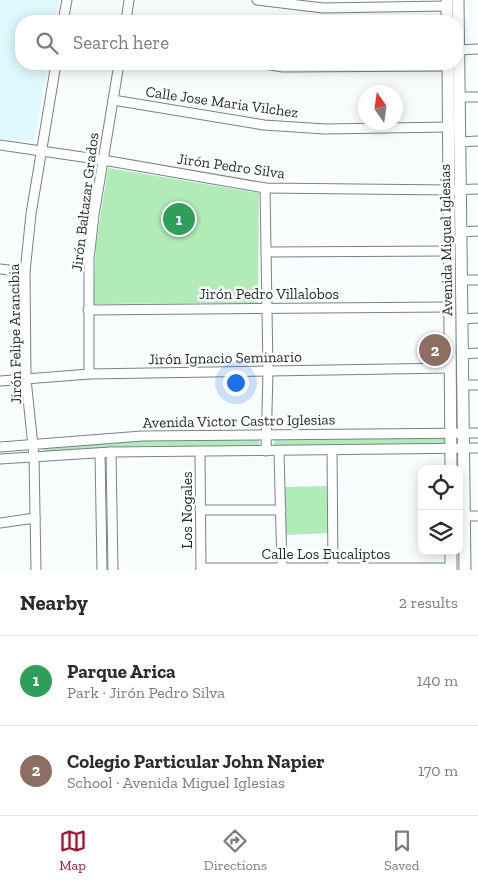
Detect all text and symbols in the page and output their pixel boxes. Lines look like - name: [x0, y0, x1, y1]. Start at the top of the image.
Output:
- search box: [15, 15, 463, 70]
- icon: search: [33, 29, 61, 57]
- text: Search here: [73, 31, 169, 54]
- street label: Calle Jose Maria Vilchez: [144, 82, 300, 122]
- north arrow: [358, 85, 403, 130]
- street label: Jirón Baltazar Grados: [68, 131, 102, 273]
- street label: Jirón Pedro Silva: [176, 150, 286, 182]
- street label: Avenida Miguel Iglesias: [436, 164, 456, 316]
- pin: 1: [163, 200, 195, 238]
- street label: Jirón Felipe Arancibia: [5, 263, 25, 405]
- street label: Jirón Pedro Villalobos: [199, 285, 339, 303]
- pin: 2: [419, 331, 451, 369]
- street label: Jirón Ignacio Seminario: [148, 348, 302, 368]
- your location: [223, 370, 249, 396]
- street label: Avenida Victor Castro Iglesias: [142, 410, 336, 432]
- map controls: [418, 465, 463, 555]
- button: locate: [418, 465, 463, 510]
- street label: Los Nogales: [178, 471, 196, 549]
- button: layers: [418, 510, 463, 555]
- street label: Calle Los Eucaliptos: [262, 545, 390, 563]
- text: Nearby: [20, 590, 88, 615]
- text: 2 results: [399, 593, 458, 612]
- text: Parque Arica: [67, 660, 176, 683]
- text: 1: [33, 671, 39, 690]
- text: 140 m: [417, 671, 458, 690]
- text: Park · Jirón Pedro Silva: [67, 683, 225, 702]
- text: Colegio Particular John Napier: [67, 750, 325, 773]
- text: 2: [32, 761, 40, 780]
- text: 170 m: [418, 761, 458, 780]
- text: School · Avenida Miguel Iglesias: [67, 773, 285, 792]
- tab: Map: [59, 827, 87, 874]
- tab: Directions: [204, 827, 267, 874]
- tab: Saved: [384, 827, 419, 874]

